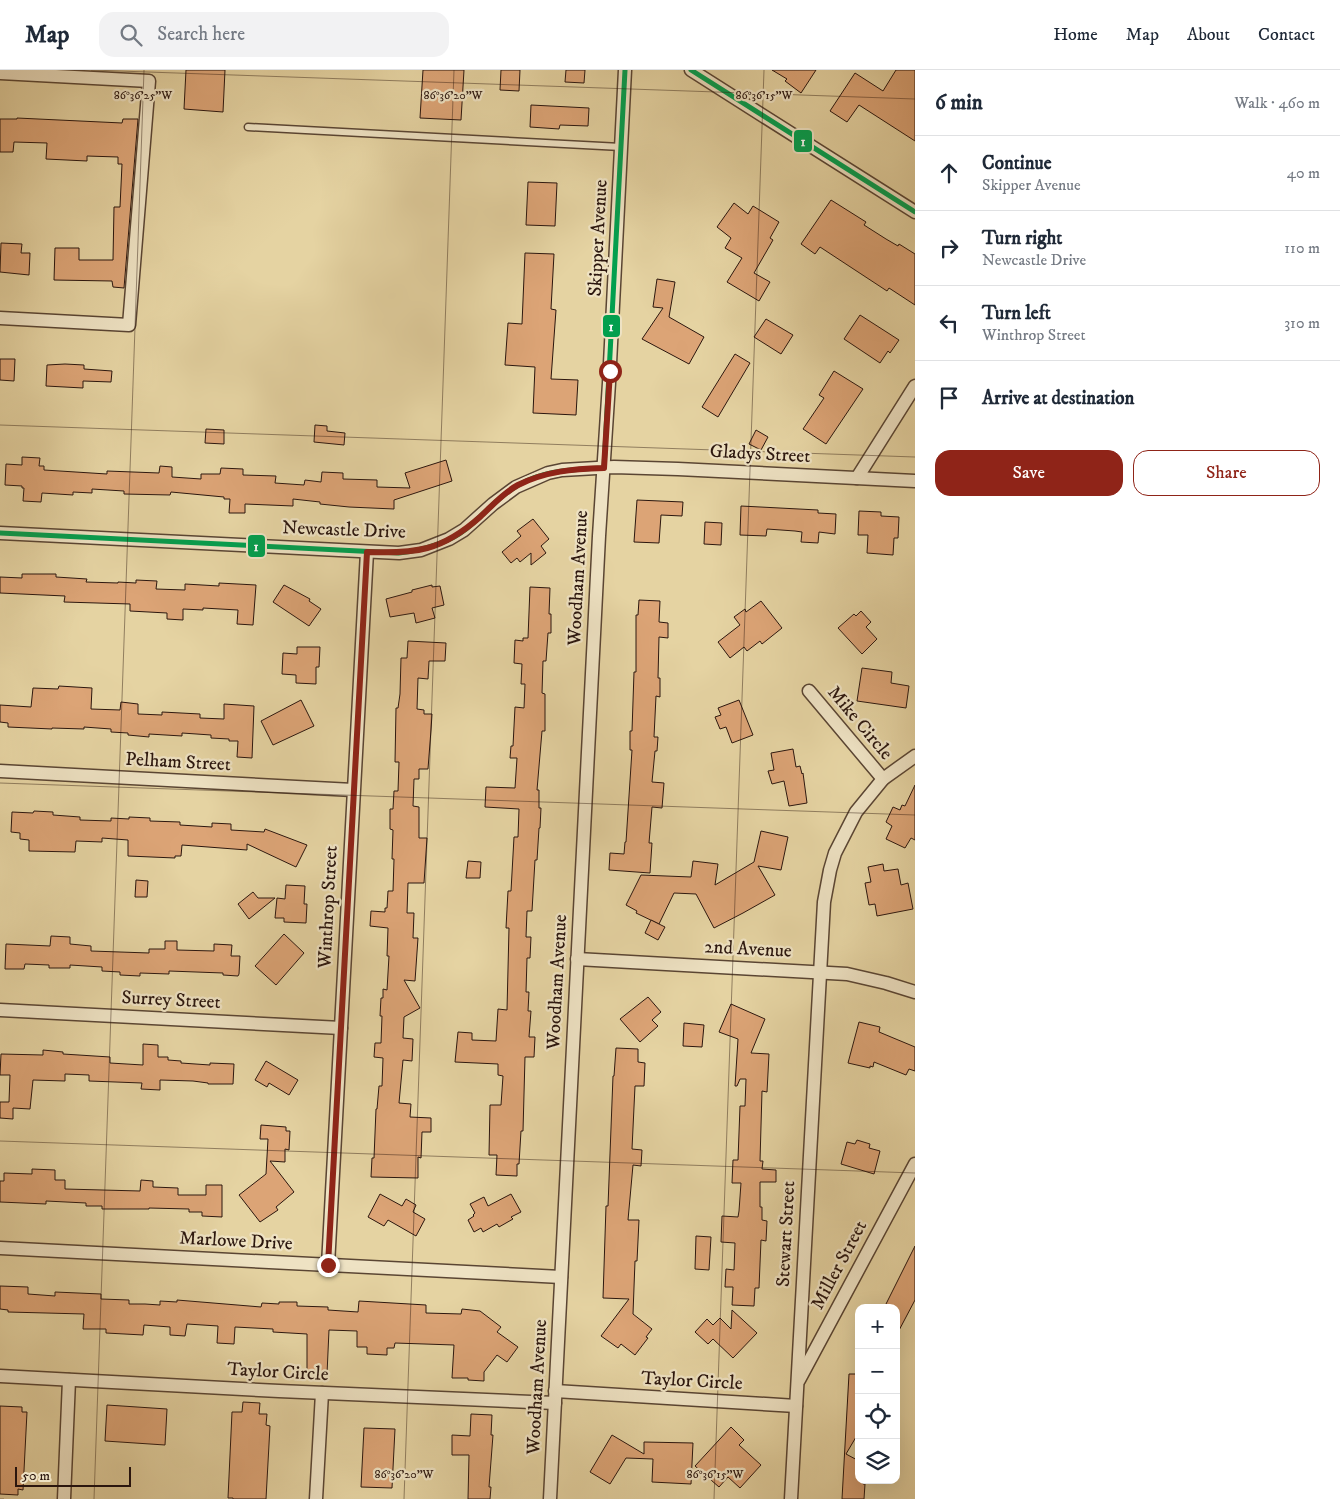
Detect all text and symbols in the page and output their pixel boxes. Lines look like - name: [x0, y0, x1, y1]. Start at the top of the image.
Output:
- search box: [99, 12, 449, 57]
- text: Map: [25, 20, 69, 50]
- icon: search: [117, 21, 145, 49]
- text: Search here: [157, 23, 245, 46]
- text: Home: [1053, 24, 1098, 46]
- text: Map: [1126, 24, 1159, 46]
- text: About: [1187, 24, 1230, 46]
- text: Contact: [1258, 24, 1315, 46]
- text: 86°36'25"W: [114, 88, 173, 103]
- text: 86°36'20"W: [423, 88, 484, 103]
- text: 86°36'15"W: [735, 88, 794, 103]
- text: 6 min: [935, 90, 983, 116]
- text: Walk · 460 m: [1234, 93, 1320, 113]
- line badge: 1: [793, 129, 813, 153]
- text: 1: [800, 133, 806, 151]
- text: Continue: [982, 152, 1052, 175]
- icon: ahead: [935, 159, 963, 187]
- text: 40 m: [1287, 163, 1320, 183]
- text: Skipper Avenue: [982, 175, 1081, 195]
- street label: Skipper Avenue: [583, 179, 613, 297]
- text: Turn right: [982, 227, 1062, 250]
- icon: right: [935, 234, 963, 262]
- text: 110 m: [1284, 238, 1320, 258]
- text: Newcastle Drive: [982, 250, 1086, 270]
- text: Turn left: [982, 302, 1051, 325]
- icon: left: [935, 309, 963, 337]
- text: 310 m: [1284, 313, 1320, 333]
- line badge: 1: [602, 314, 621, 338]
- text: 1: [608, 318, 614, 336]
- text: Winthrop Street: [982, 325, 1086, 345]
- route start: [599, 360, 622, 383]
- icon: arrive: [935, 384, 963, 412]
- text: Arrive at destination: [982, 387, 1134, 410]
- street label: Gladys Street: [709, 440, 811, 468]
- button: Save: [935, 450, 1123, 496]
- button: Share: [1133, 450, 1320, 496]
- street label: Woodham Avenue: [563, 510, 593, 647]
- street label: Newcastle Drive: [282, 516, 406, 544]
- line badge: 1: [247, 534, 266, 558]
- text: 1: [253, 538, 259, 556]
- street label: Mike Circle: [822, 681, 898, 765]
- street label: Pelham Street: [125, 748, 231, 776]
- street label: Winthrop Street: [313, 845, 343, 970]
- street label: Woodham Avenue: [542, 914, 572, 1051]
- street label: 2nd Avenue: [704, 935, 792, 963]
- street label: Surrey Street: [121, 986, 221, 1014]
- street label: Stewart Street: [772, 1180, 800, 1288]
- street label: Miller Street: [806, 1217, 872, 1313]
- street label: Marlowe Drive: [179, 1227, 293, 1255]
- route end: [317, 1254, 340, 1277]
- map controls: [855, 1304, 900, 1484]
- button: +: [855, 1304, 900, 1349]
- street label: Woodham Avenue: [522, 1319, 552, 1456]
- button: −: [855, 1349, 900, 1394]
- street label: Taylor Circle: [227, 1358, 329, 1386]
- street label: Taylor Circle: [641, 1367, 743, 1395]
- button: locate: [855, 1394, 900, 1439]
- button: layers: [855, 1439, 900, 1484]
- scale bar: [15, 1464, 131, 1487]
- text: 50 m: [22, 1467, 50, 1485]
- text: 86°36'20"W: [374, 1467, 435, 1482]
- text: 86°36'15"W: [686, 1467, 745, 1482]

